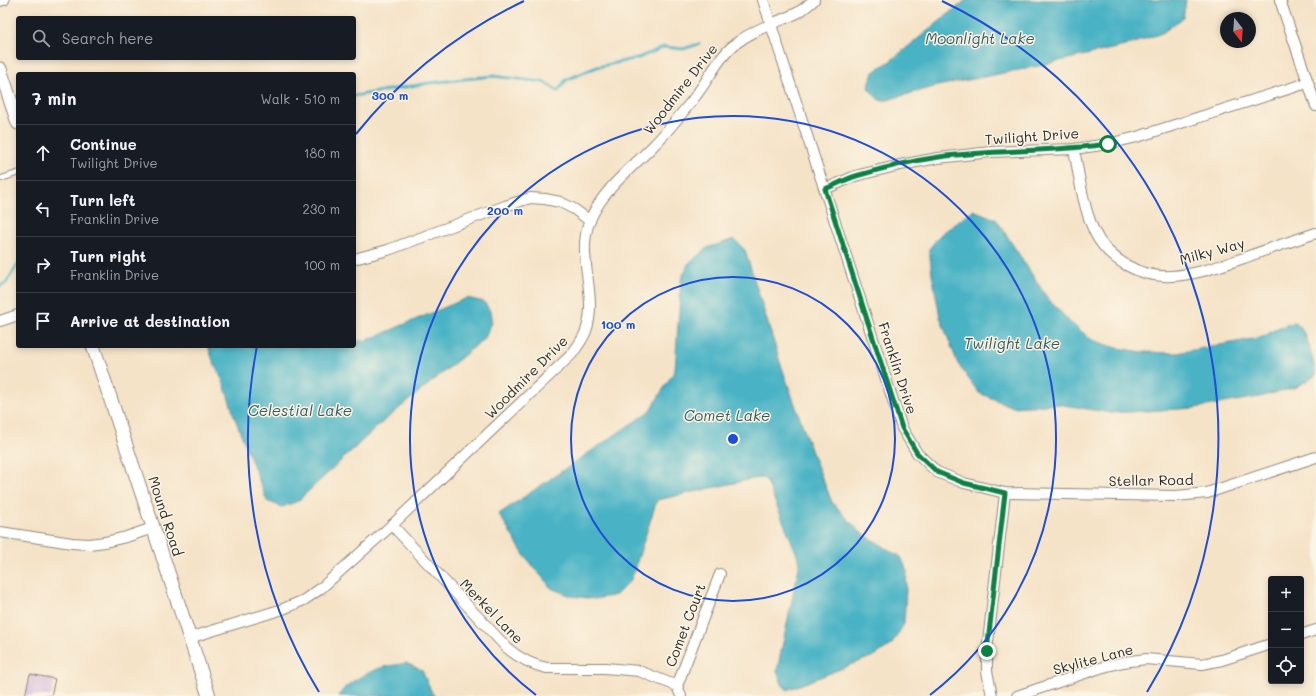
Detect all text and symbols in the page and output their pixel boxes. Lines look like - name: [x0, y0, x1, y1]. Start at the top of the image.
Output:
- north arrow: [1220, 12, 1256, 48]
- search box: [16, 16, 356, 60]
- icon: search: [30, 27, 52, 49]
- text: Search here: [62, 28, 153, 48]
- water label: Moonlight Lake: [925, 28, 1035, 48]
- street label: Woodmire Drive: [639, 40, 721, 138]
- text: 7 min: [32, 87, 77, 109]
- text: 300 m: [372, 87, 408, 103]
- text: Walk · 510 m: [260, 90, 340, 107]
- street label: Twilight Drive: [984, 123, 1080, 149]
- text: Continue: [70, 134, 137, 154]
- route start: [1099, 135, 1117, 153]
- icon: ahead: [32, 142, 54, 164]
- text: 180 m: [304, 144, 340, 161]
- text: Twilight Drive: [70, 154, 158, 171]
- text: Turn left: [70, 190, 135, 210]
- icon: left: [32, 198, 54, 220]
- text: 230 m: [303, 200, 340, 217]
- text: 200 m: [487, 202, 523, 218]
- text: Franklin Drive: [70, 210, 159, 227]
- street label: Milky Way: [1177, 233, 1247, 269]
- text: Turn right: [70, 246, 147, 266]
- icon: right: [32, 254, 54, 276]
- text: 100 m: [304, 256, 340, 273]
- text: Franklin Drive: [70, 266, 159, 283]
- icon: arrive: [32, 310, 54, 332]
- text: Arrive at destination: [70, 311, 230, 331]
- text: 100 m: [601, 316, 635, 332]
- street label: Franklin Drive: [874, 320, 922, 416]
- street label: Woodmire Drive: [480, 331, 572, 423]
- water label: Twilight Lake: [964, 333, 1060, 353]
- water label: Celestial Lake: [248, 400, 352, 420]
- water label: Comet Lake: [684, 405, 770, 425]
- centre of rings: [726, 432, 740, 446]
- street label: Stellar Road: [1108, 470, 1194, 490]
- street label: Mound Road: [144, 474, 188, 559]
- street label: Merkel Lane: [456, 574, 528, 648]
- map controls: [1268, 576, 1304, 684]
- button: +: [1268, 576, 1304, 612]
- street label: Comet Court: [660, 581, 710, 669]
- button: −: [1268, 612, 1304, 648]
- street label: Skylite Lane: [1051, 639, 1135, 679]
- route end: [978, 642, 996, 660]
- button: locate: [1268, 648, 1304, 684]

